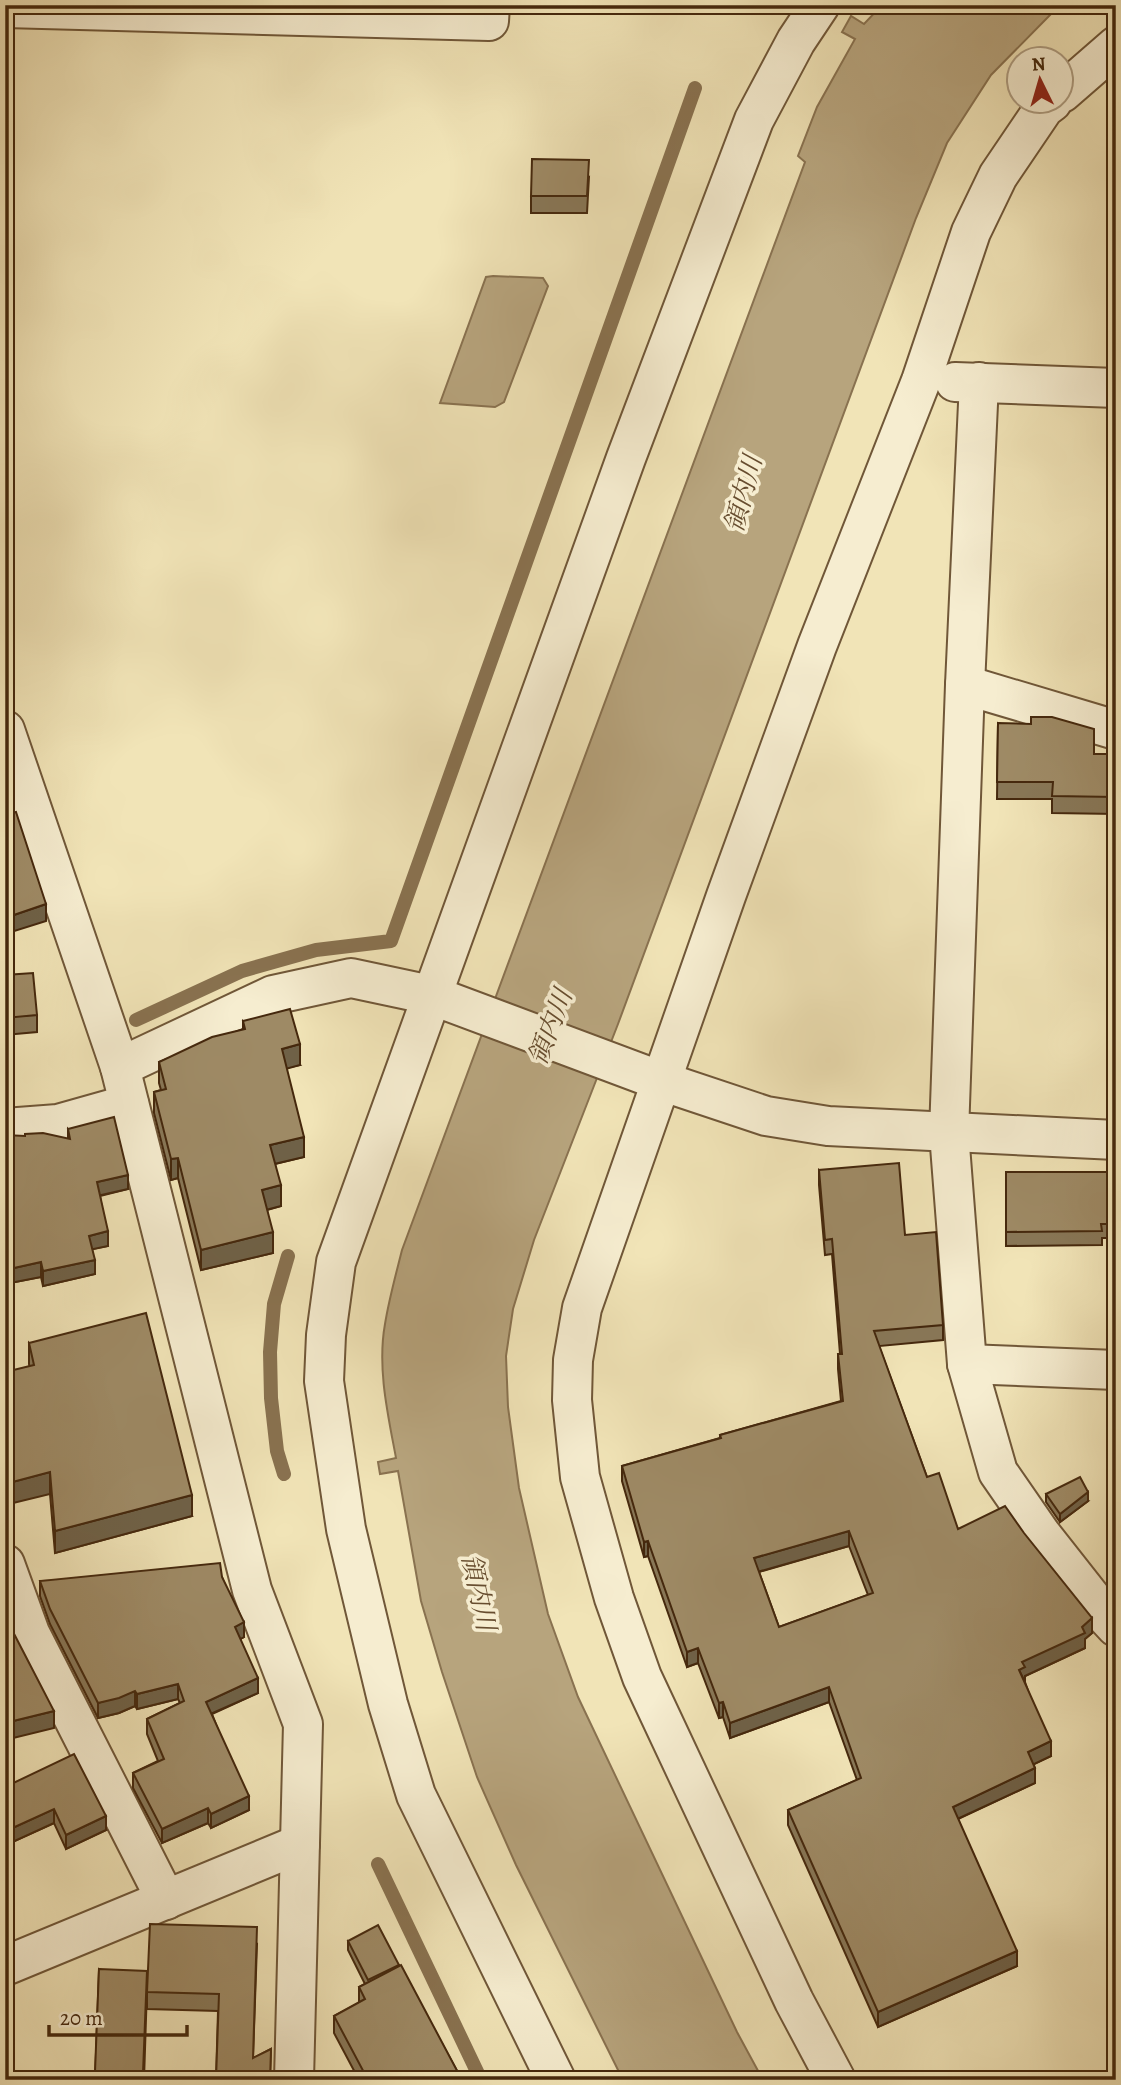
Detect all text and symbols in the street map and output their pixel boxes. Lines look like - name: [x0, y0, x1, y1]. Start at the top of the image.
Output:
- north arrow: [1006, 46, 1076, 116]
- text: N: [1031, 50, 1047, 78]
- water label: 領内川: [716, 449, 771, 536]
- water label: 領内川: [520, 982, 582, 1070]
- water label: 領内川: [453, 1550, 504, 1637]
- scale bar: [49, 1994, 187, 2038]
- text: 20 m: [60, 2004, 103, 2032]

